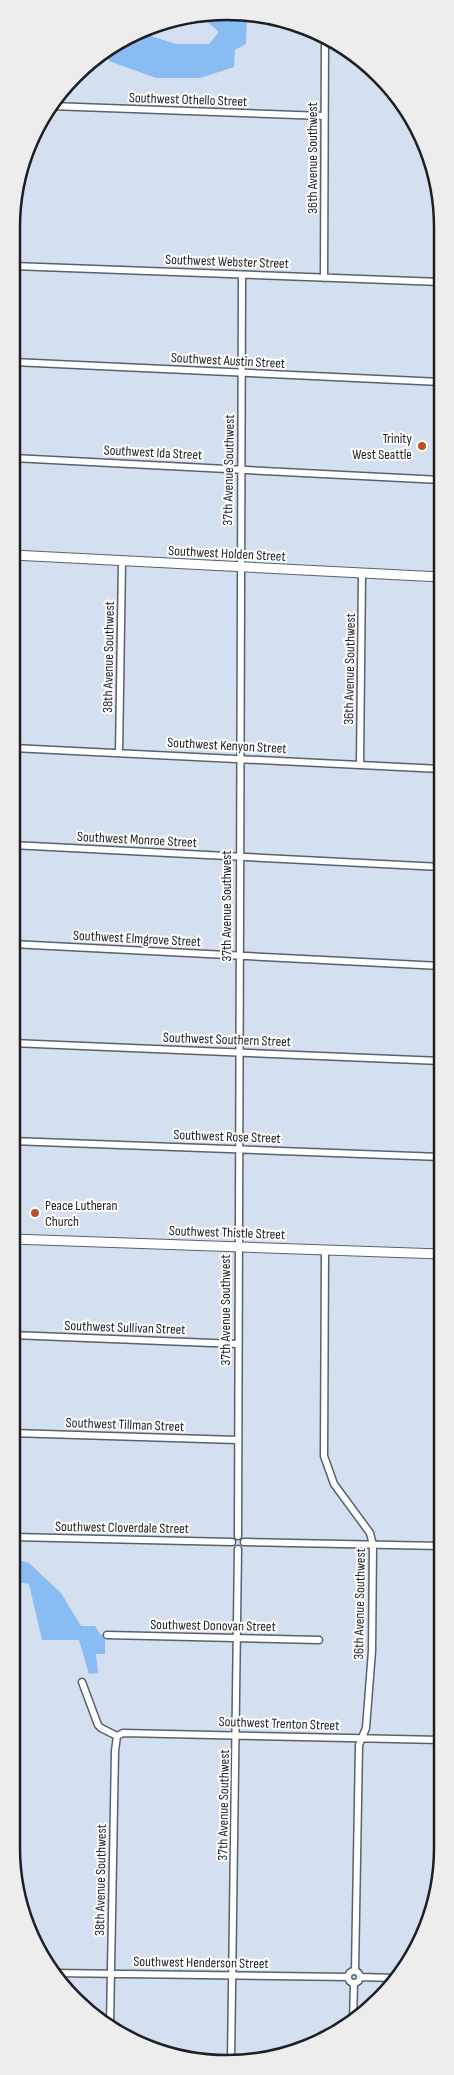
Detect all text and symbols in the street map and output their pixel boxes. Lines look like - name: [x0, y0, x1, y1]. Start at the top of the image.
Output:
- street label: Southwest Othello Street: [128, 89, 247, 110]
- street label: 36th Avenue Southwest: [304, 102, 321, 214]
- street label: Southwest Webster Street: [165, 251, 289, 272]
- street label: Southwest Austin Street: [170, 349, 286, 372]
- street label: 37th Avenue Southwest: [219, 414, 238, 526]
- place label: Trinity West Seattle: [352, 430, 413, 463]
- marker: Trinity West Seattle: [416, 440, 428, 452]
- street label: Southwest Ida Street: [103, 441, 203, 464]
- street label: Southwest Holden Street: [168, 542, 286, 565]
- street label: 38th Avenue Southwest: [99, 601, 118, 713]
- street label: 36th Avenue Southwest: [340, 613, 359, 725]
- street label: Southwest Kenyon Street: [167, 734, 287, 757]
- street label: Southwest Monroe Street: [77, 828, 197, 851]
- street label: 37th Avenue Southwest: [218, 850, 235, 962]
- street label: Southwest Elmgrove Street: [73, 927, 201, 950]
- street label: Southwest Southern Street: [163, 1029, 291, 1050]
- street label: Southwest Rose Street: [173, 1126, 281, 1147]
- place label: Peace Lutheran Church: [45, 1197, 117, 1230]
- marker: Peace Lutheran Church: [29, 1207, 41, 1219]
- street label: Southwest Thistle Street: [169, 1222, 285, 1243]
- street label: 37th Avenue Southwest: [217, 1254, 234, 1366]
- street label: Southwest Sullivan Street: [64, 1317, 186, 1338]
- street label: Southwest Tillman Street: [65, 1414, 184, 1435]
- street label: Southwest Cloverdale Street: [55, 1518, 189, 1537]
- street label: 36th Avenue Southwest: [350, 1548, 369, 1660]
- street label: Southwest Donovan Street: [150, 1616, 276, 1635]
- street label: Southwest Trenton Street: [218, 1713, 340, 1734]
- street label: 37th Avenue Southwest: [214, 1749, 233, 1861]
- street label: 38th Avenue Southwest: [91, 1824, 110, 1936]
- street label: Southwest Henderson Street: [133, 1953, 269, 1972]

